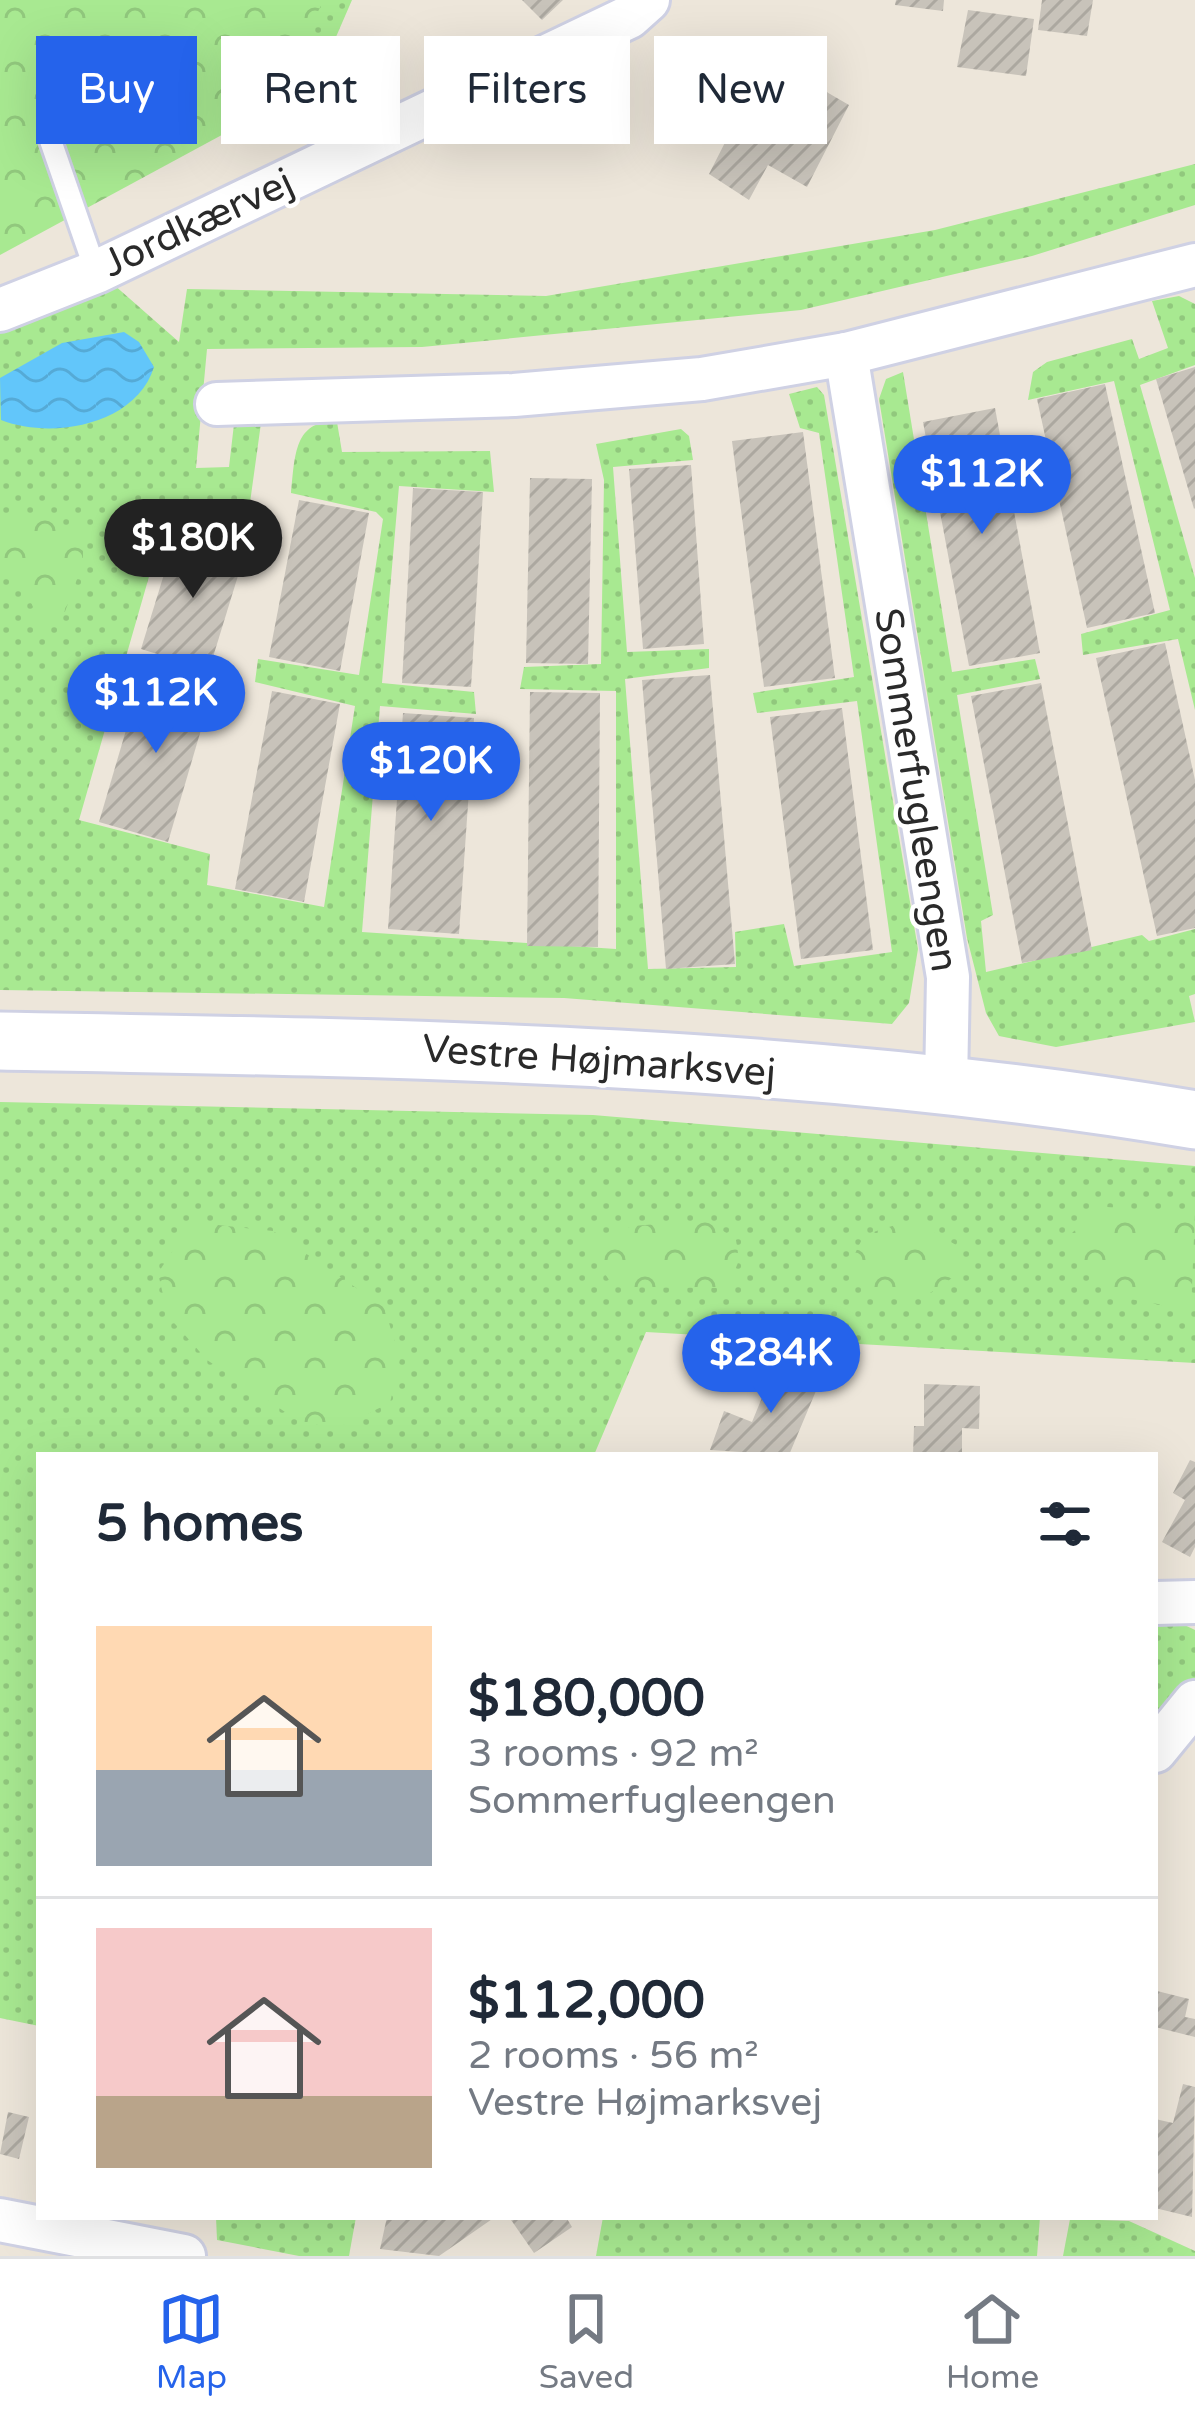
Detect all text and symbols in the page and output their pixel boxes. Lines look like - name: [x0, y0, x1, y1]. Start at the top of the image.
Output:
- chip: Buy: [36, 36, 197, 144]
- chip: Rent: [221, 36, 400, 144]
- chip: Filters: [424, 36, 630, 144]
- chip: New: [654, 36, 827, 144]
- street label: Jordkærvej: [95, 158, 301, 288]
- pin: $112K: [898, 435, 1066, 537]
- text: $112K: [920, 450, 1044, 497]
- pin: $180K: [109, 499, 277, 601]
- text: $180K: [131, 514, 255, 561]
- street label: Sommerfugleengen: [864, 605, 968, 975]
- pin: $112K: [72, 654, 240, 756]
- text: $112K: [94, 669, 218, 716]
- pin: $120K: [347, 722, 515, 824]
- text: $120K: [369, 737, 493, 784]
- street label: Vestre Højmarksvej: [421, 1025, 777, 1097]
- pin: $284K: [687, 1314, 855, 1416]
- text: $284K: [709, 1329, 833, 1376]
- icon: filters: [1032, 1491, 1098, 1557]
- text: 5 homes: [96, 1493, 304, 1555]
- text: $180,000: [468, 1668, 705, 1730]
- icon: home: [192, 1674, 336, 1818]
- text: 3 rooms · 92 m²: [468, 1730, 759, 1777]
- text: Sommerfugleengen: [468, 1777, 836, 1824]
- text: $112,000: [468, 1970, 705, 2032]
- icon: home: [192, 1976, 336, 2120]
- text: 2 rooms · 56 m²: [468, 2032, 759, 2079]
- text: Vestre Højmarksvej: [468, 2079, 822, 2126]
- tab: Map: [156, 2286, 227, 2397]
- tab: Saved: [539, 2286, 634, 2397]
- tab: Home: [946, 2286, 1039, 2397]

